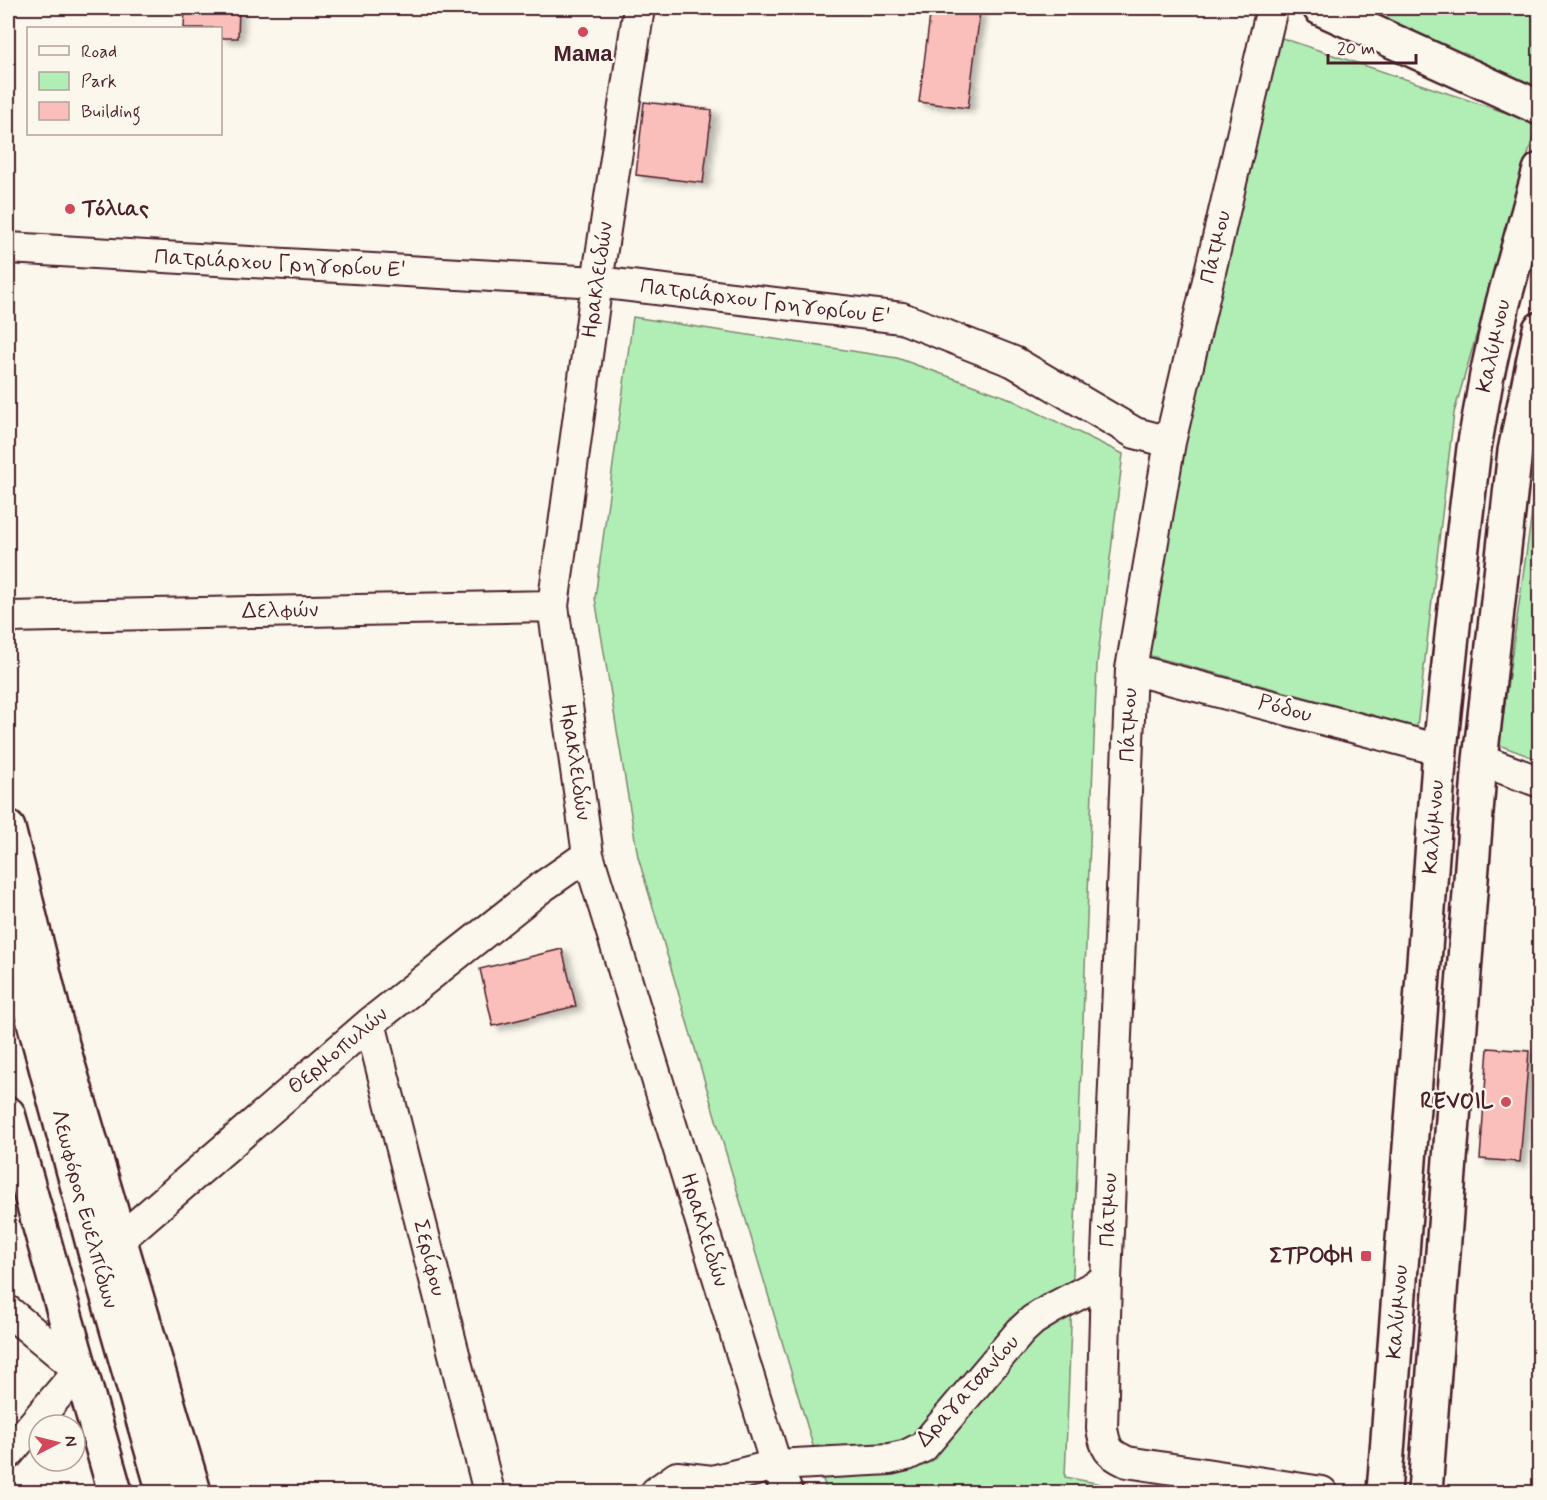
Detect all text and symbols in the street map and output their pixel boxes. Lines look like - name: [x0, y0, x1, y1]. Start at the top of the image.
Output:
- marker: Мама: [576, 25, 590, 39]
- legend: [27, 27, 222, 135]
- scale bar: [1328, 27, 1416, 65]
- text: 20 m: [1337, 37, 1375, 61]
- text: Road: [81, 40, 117, 64]
- place label: Мама: [553, 41, 613, 69]
- text: Park: [81, 70, 117, 94]
- text: Building: [81, 100, 141, 126]
- place label: Τόλιας: [81, 195, 149, 223]
- marker: Τόλιας: [63, 202, 77, 216]
- street label: Πάτμου: [1194, 208, 1238, 286]
- street label: Ηρακλειδών: [576, 220, 620, 340]
- street label: Πατριάρχου Γρηγορίου Ε': [154, 243, 406, 285]
- street label: Πατριάρχου Γρηγορίου Ε': [638, 273, 892, 331]
- street label: Καλύμνου: [1470, 297, 1518, 395]
- street label: Δελφών: [242, 596, 319, 626]
- street label: Πάτμου: [1114, 687, 1144, 763]
- street label: Ρόδου: [1255, 688, 1315, 730]
- street label: Ηρακλειδών: [553, 702, 597, 822]
- street label: Καλύμνου: [1417, 779, 1451, 875]
- street label: Θερμοπυλών: [282, 1001, 394, 1101]
- place label: REVOIL: [1420, 1088, 1494, 1116]
- marker: REVOIL: [1499, 1095, 1513, 1109]
- street label: Λεωφόρος Ευελπίδων: [44, 1106, 124, 1312]
- street label: Ηρακλειδών: [673, 1170, 735, 1291]
- street label: Πάτμου: [1094, 1172, 1124, 1248]
- street label: Σερίφου: [406, 1217, 452, 1299]
- place label: ΣΤΡΟΦΗ: [1270, 1242, 1354, 1270]
- marker: ΣΤΡΟΦΗ: [1359, 1249, 1373, 1263]
- street label: Καλύμνου: [1381, 1264, 1415, 1360]
- street label: Δραγατσανίου: [910, 1329, 1026, 1453]
- north arrow: [27, 1413, 87, 1473]
- text: N: [59, 1435, 81, 1448]

